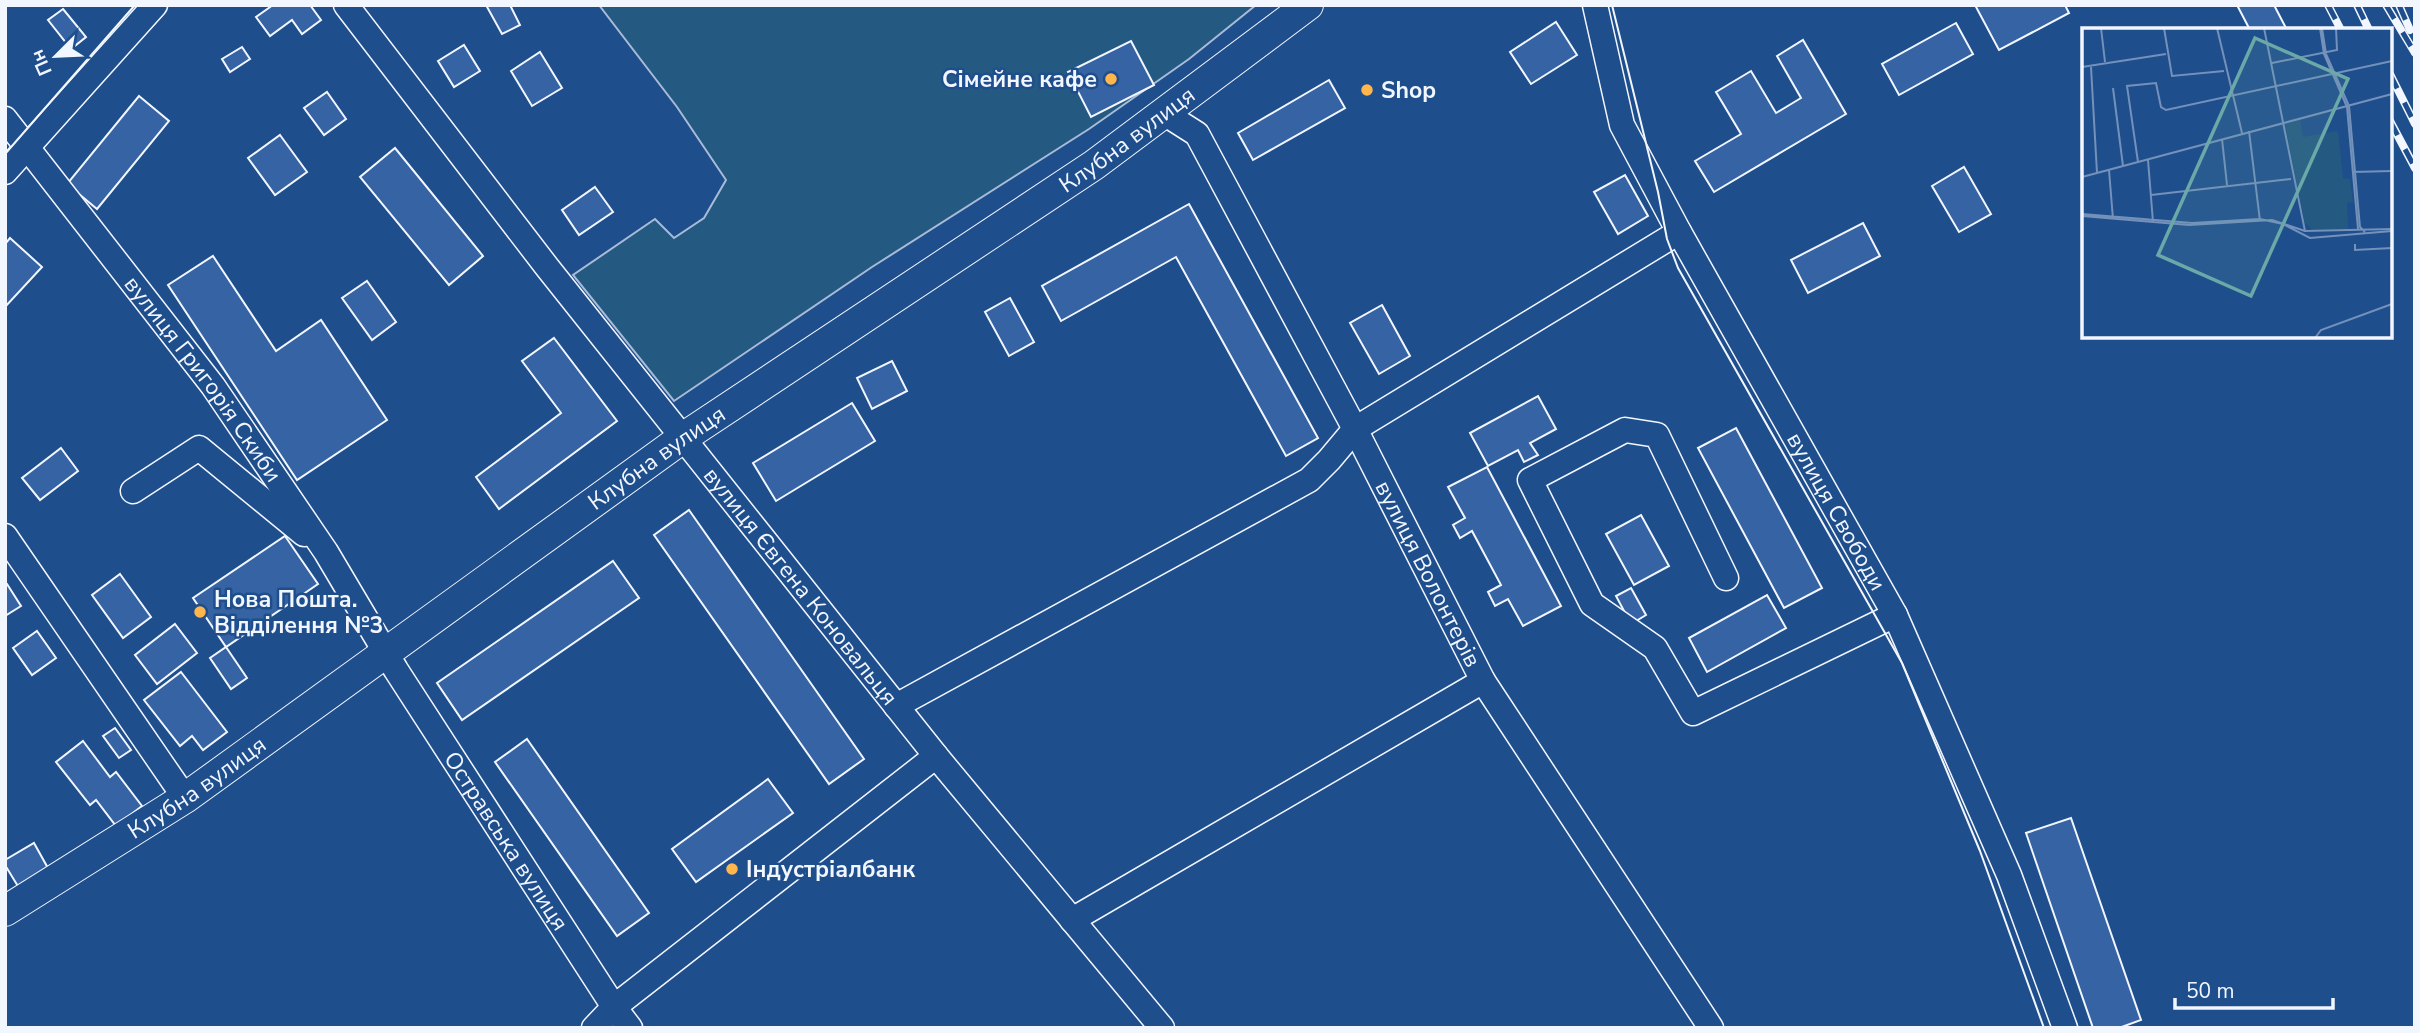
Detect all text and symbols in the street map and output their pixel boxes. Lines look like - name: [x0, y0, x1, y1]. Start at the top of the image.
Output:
- north arrow: [21, 21, 91, 91]
- inset map: [2082, 28, 2392, 338]
- text: Пн: [24, 45, 59, 80]
- place label: Сімейне кафе: [942, 64, 1097, 95]
- marker: Сімейне кафе: [1103, 71, 1119, 87]
- place label: Shop: [1381, 75, 1436, 106]
- street label: Клубна вулиця: [1053, 80, 1202, 200]
- marker: Shop: [1359, 82, 1375, 98]
- street label: вулиця Григорія Скиби: [117, 270, 289, 488]
- street label: Клубна вулиця: [582, 399, 732, 518]
- street label: вулиця Свободи: [1779, 427, 1893, 596]
- street label: вулиця Євгена Коновальця: [696, 461, 905, 712]
- street label: вулиця Волонтерів: [1368, 475, 1488, 672]
- place label: Нова Пошта. Відділення №3: [214, 584, 383, 641]
- marker: Нова Пошта. Відділення №3: [192, 604, 208, 620]
- street label: Клубна вулиця: [122, 729, 272, 846]
- street label: Остравська вулиця: [437, 745, 576, 937]
- place label: Індустріалбанк: [746, 854, 915, 885]
- marker: Індустріалбанк: [724, 861, 740, 877]
- scale bar: [2175, 967, 2332, 1011]
- text: 50 m: [2186, 977, 2235, 1005]

